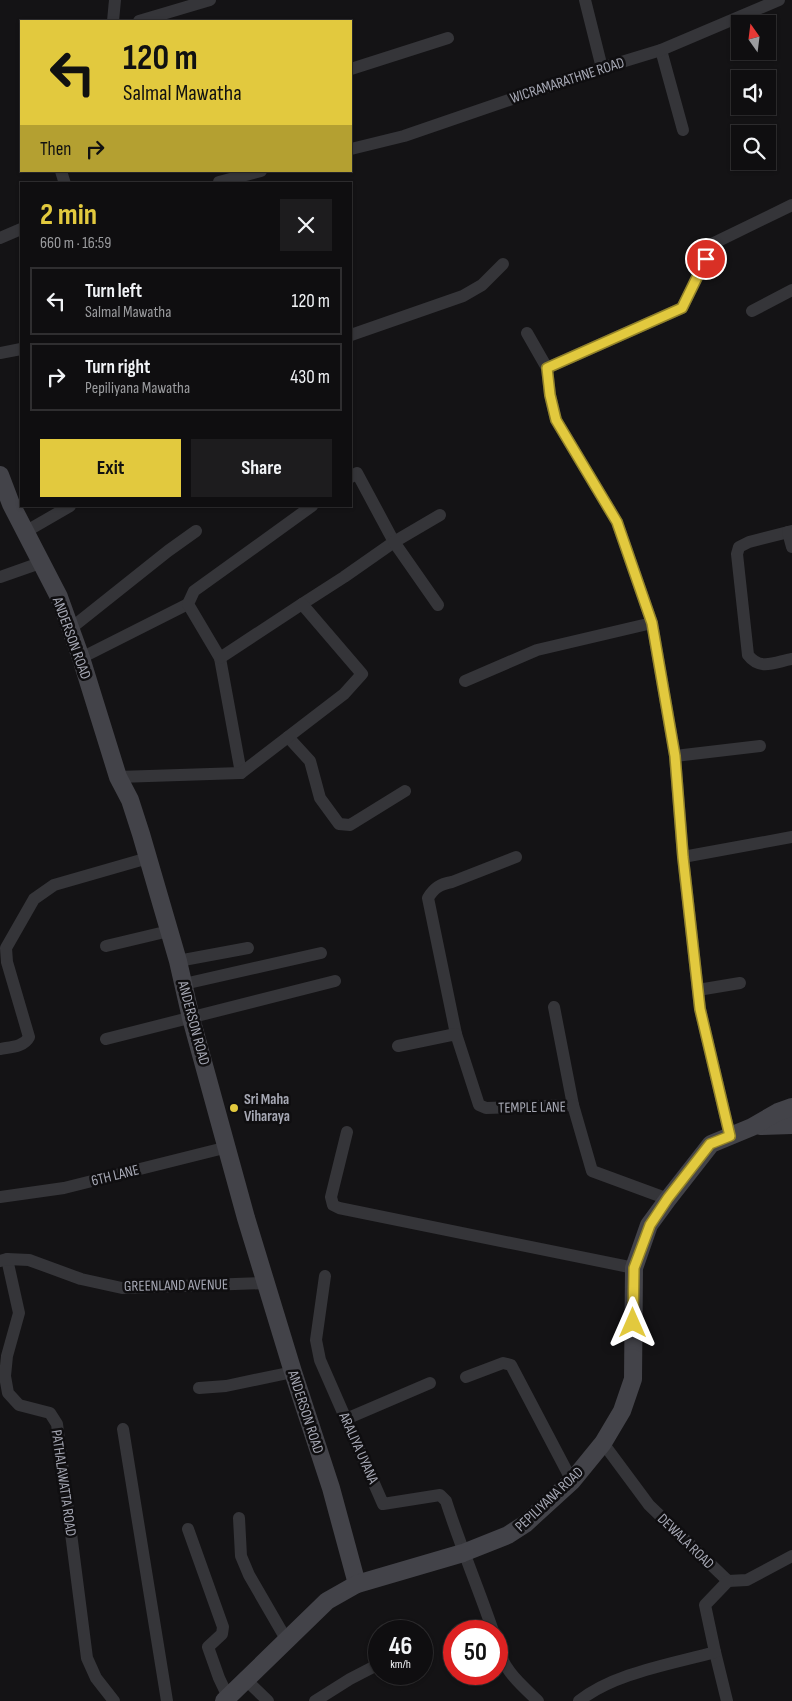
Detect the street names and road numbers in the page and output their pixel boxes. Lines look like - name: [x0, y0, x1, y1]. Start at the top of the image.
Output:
- street label: WICRAMARATHNE ROAD: [508, 53, 627, 108]
- street label: ANDERSON ROAD: [47, 593, 95, 682]
- street label: ANDERSON ROAD: [173, 978, 214, 1067]
- street label: TEMPLE LANE: [498, 1097, 566, 1118]
- street label: 6TH LANE: [89, 1160, 141, 1191]
- street label: GREENLAND AVENUE: [124, 1275, 228, 1296]
- street label: ANDERSON ROAD: [283, 1367, 328, 1456]
- street label: ARALIYA UYANA: [334, 1409, 383, 1487]
- street label: PATHALAWATTA ROAD: [47, 1429, 80, 1538]
- street label: PEPILIYANA ROAD: [511, 1463, 588, 1536]
- street label: DEWALA ROAD: [653, 1510, 718, 1573]

